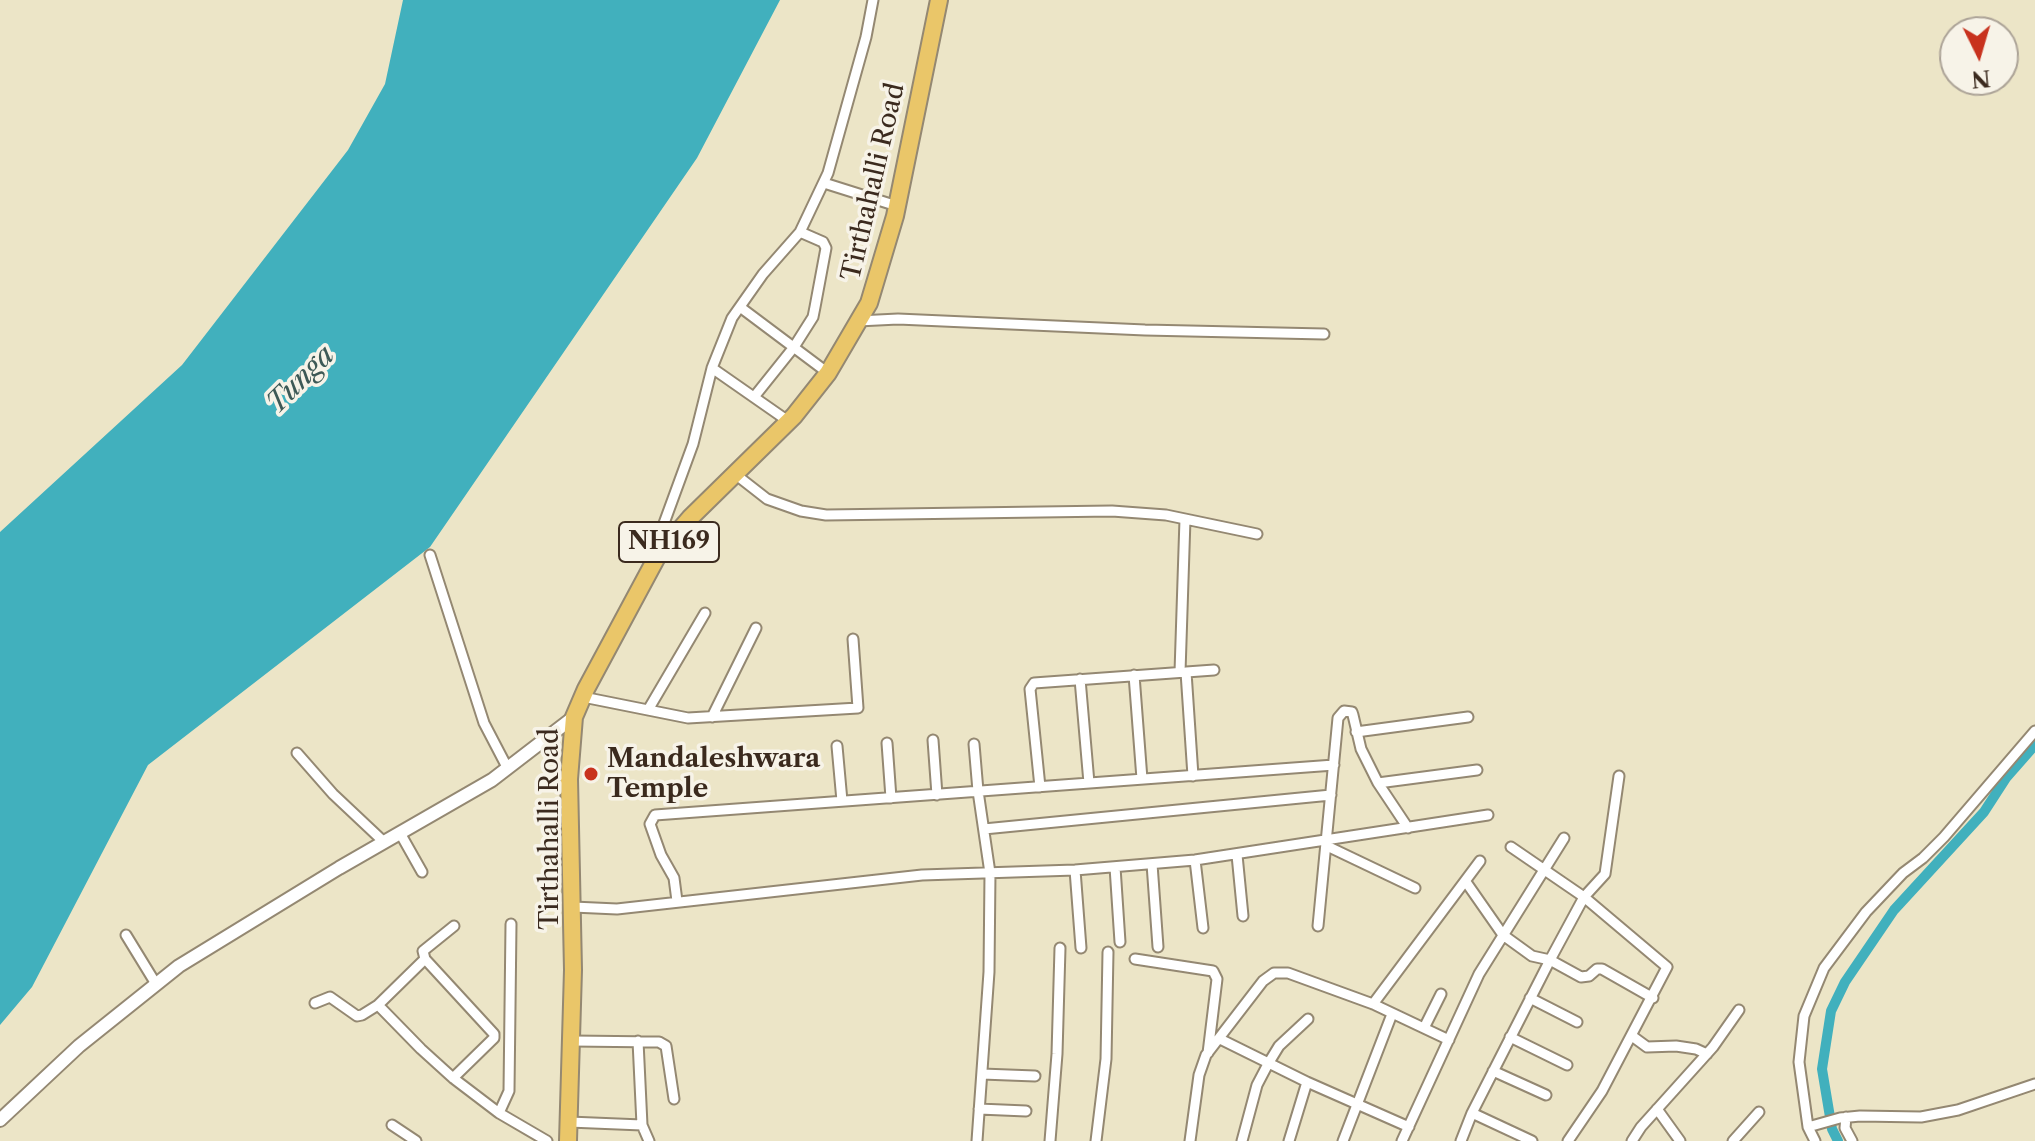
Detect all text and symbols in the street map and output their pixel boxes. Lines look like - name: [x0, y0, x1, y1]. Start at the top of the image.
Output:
- north arrow: [1939, 16, 2019, 96]
- text: N: [1970, 64, 1992, 93]
- street label: Tirthahalli Road: [836, 80, 912, 284]
- water label: Tunga: [260, 339, 342, 421]
- road number: NH169: [619, 522, 719, 562]
- street label: Tirthahalli Road: [534, 728, 566, 930]
- place label: Mandaleshwara Temple: [607, 743, 820, 804]
- marker: Mandaleshwara Temple: [582, 765, 600, 783]

